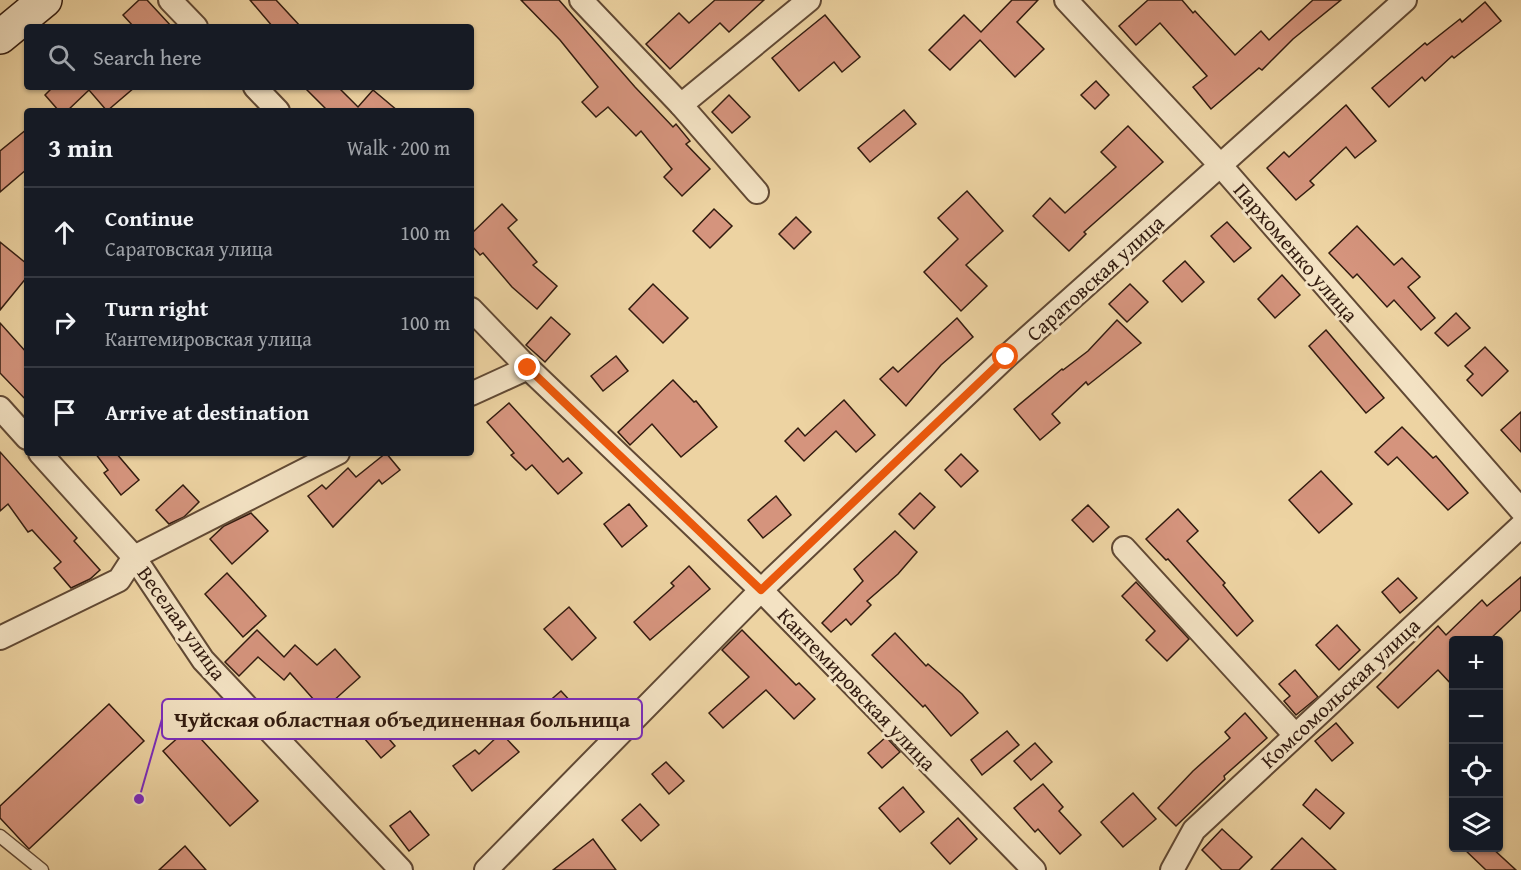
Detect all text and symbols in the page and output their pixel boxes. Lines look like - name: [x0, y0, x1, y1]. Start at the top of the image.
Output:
- search box: [24, 24, 474, 90]
- icon: search: [45, 41, 78, 74]
- text: Search here: [93, 41, 202, 73]
- text: 3 min: [48, 128, 113, 167]
- text: Walk · 200 m: [347, 133, 450, 162]
- street label: Пархоменко улица: [1226, 175, 1366, 329]
- text: Continue: [105, 202, 194, 234]
- street label: Саратовская улица: [1019, 208, 1171, 348]
- icon: ahead: [48, 216, 81, 249]
- text: 100 m: [400, 218, 450, 247]
- text: Саратовская улица: [105, 234, 273, 263]
- text: Turn right: [105, 292, 208, 324]
- icon: right: [48, 306, 81, 339]
- text: 100 m: [400, 308, 450, 337]
- text: Кантемировская улица: [105, 324, 312, 353]
- route start: [992, 343, 1018, 369]
- route end: [514, 354, 540, 380]
- icon: arrive: [48, 396, 81, 429]
- text: Arrive at destination: [105, 396, 309, 428]
- street label: Веселая улица: [130, 560, 234, 686]
- street label: Кантемировская улица: [770, 600, 944, 778]
- street label: Комсомольская улица: [1253, 611, 1427, 775]
- map controls: [1449, 636, 1503, 852]
- button: +: [1449, 636, 1503, 690]
- button: −: [1449, 690, 1503, 744]
- callout: Чуйская областная объединенная больница: [162, 699, 642, 739]
- text: Чуйская областная объединенная больница: [174, 703, 631, 735]
- button: locate: [1449, 744, 1503, 798]
- button: layers: [1449, 798, 1503, 852]

